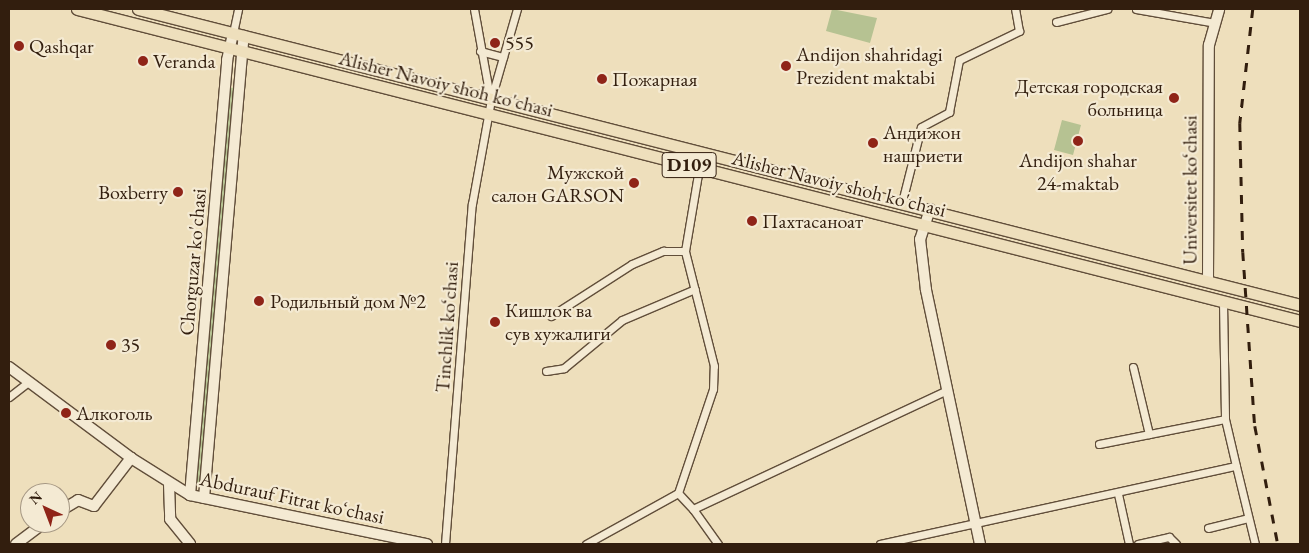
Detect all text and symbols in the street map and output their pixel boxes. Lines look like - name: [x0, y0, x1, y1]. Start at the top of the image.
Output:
- place label: 555: [505, 31, 534, 55]
- place label: Qashqar: [29, 34, 94, 58]
- marker: 555: [489, 37, 501, 49]
- marker: Qashqar: [13, 40, 25, 52]
- place label: Andijon shahridagi Prezident maktabi: [796, 42, 943, 89]
- street label: Alisher Navoiy shoh ko'chasi: [336, 46, 556, 122]
- place label: Veranda: [153, 49, 216, 73]
- marker: Veranda: [137, 55, 149, 67]
- marker: Andijon shahridagi Prezident maktabi: [780, 60, 792, 72]
- place label: Пожарная: [612, 67, 697, 91]
- marker: Пожарная: [596, 73, 608, 85]
- place label: Детская городская больница: [1015, 74, 1163, 121]
- marker: Детская городская больница: [1167, 91, 1181, 105]
- street label: Universitet kо‘chasi: [1178, 115, 1202, 265]
- place label: Андижон нашриети: [883, 120, 963, 167]
- marker: Andijon shahar 24-maktab: [1072, 135, 1084, 147]
- marker: Андижон нашриети: [867, 137, 879, 149]
- street label: Alisher Navoiy shoh ko'chasi: [729, 146, 949, 222]
- road number: D109: [662, 148, 716, 182]
- place label: Andijon shahar 24-maktab: [1019, 149, 1137, 196]
- place label: Мужской салон GARSON: [491, 160, 624, 207]
- marker: Мужской салон GARSON: [628, 177, 640, 189]
- place label: Boxberry: [98, 180, 168, 204]
- marker: Boxberry: [172, 186, 184, 198]
- street label: Chorguzar ko'chasi: [175, 187, 211, 337]
- place label: Пахтасаноат: [762, 209, 863, 233]
- marker: Пахтасаноат: [746, 215, 758, 227]
- street label: Tinchlik kо‘chasi: [430, 261, 464, 393]
- place label: Родильный дом №2: [270, 289, 426, 313]
- marker: Родильный дом №2: [252, 294, 266, 308]
- place label: Кишлок ва сув хужалиги: [505, 299, 611, 346]
- marker: Кишлок ва сув хужалиги: [489, 316, 501, 328]
- place label: 35: [121, 333, 140, 357]
- marker: 35: [105, 339, 117, 351]
- place label: Алкоголь: [76, 401, 153, 425]
- marker: Алкоголь: [60, 407, 72, 419]
- street label: Abdurauf Fitrat koʻchasi: [198, 467, 386, 529]
- north arrow: [20, 483, 70, 533]
- text: N: [25, 487, 46, 508]

